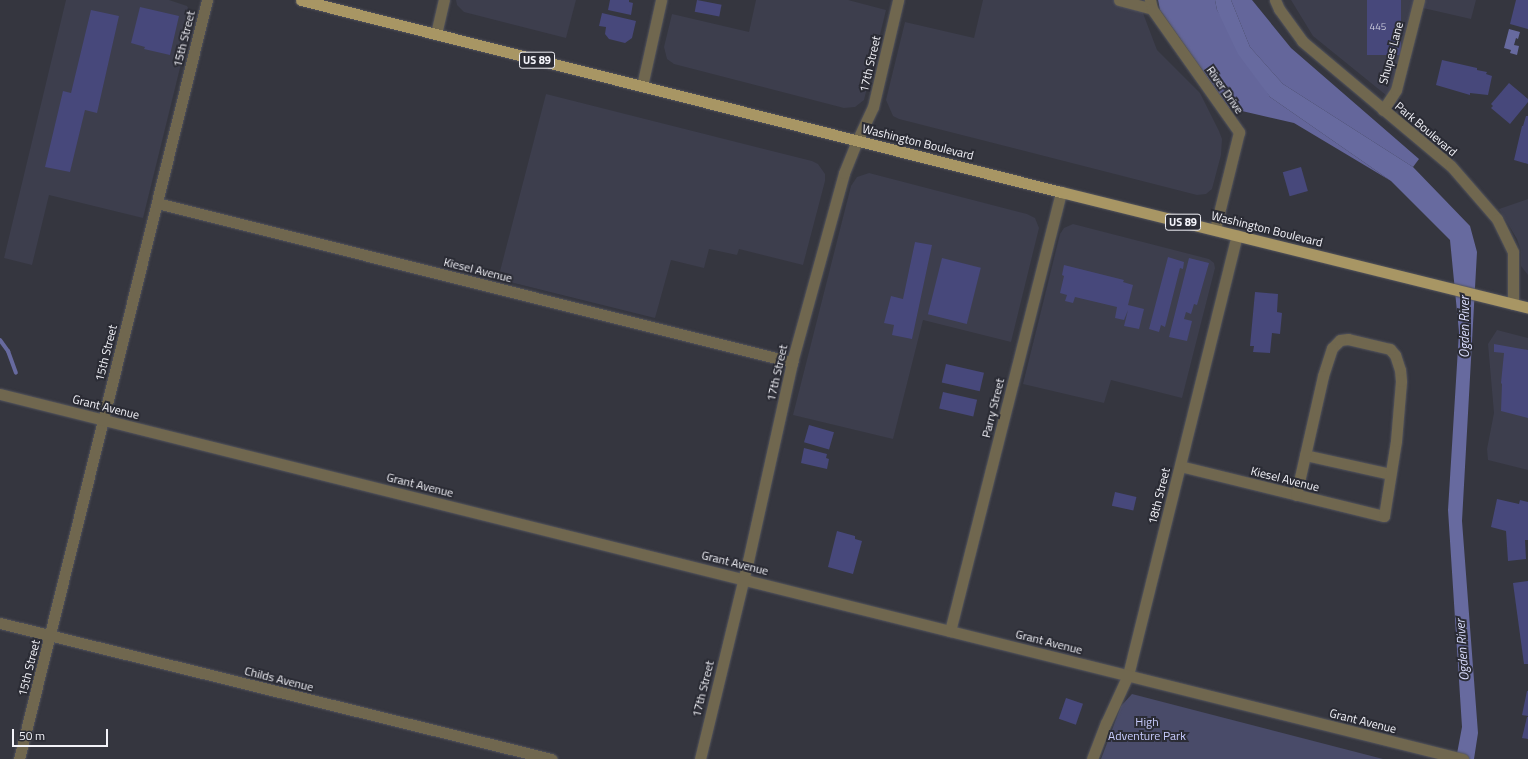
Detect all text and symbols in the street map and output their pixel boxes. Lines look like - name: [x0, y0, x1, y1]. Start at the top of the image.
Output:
- street label: 15th Street: [170, 9, 198, 69]
- street label: Shupes Lane: [1376, 20, 1406, 86]
- house number: 445: [1370, 21, 1386, 33]
- street label: 17th Street: [856, 34, 884, 94]
- road number: US 89: [519, 51, 555, 69]
- street label: River Drive: [1203, 63, 1247, 117]
- street label: Park Boulevard: [1392, 99, 1460, 159]
- street label: Washington Boulevard: [861, 121, 975, 163]
- street label: Washington Boulevard: [1210, 208, 1324, 250]
- road number: US 89: [1165, 213, 1201, 231]
- street label: Kiesel Avenue: [442, 255, 514, 285]
- water label: Ogden River: [1456, 296, 1472, 358]
- street label: 15th Street: [92, 323, 120, 383]
- street label: 17th Street: [763, 343, 791, 403]
- street label: Parry Street: [979, 377, 1007, 439]
- street label: Grant Avenue: [71, 392, 141, 422]
- street label: Kiesel Avenue: [1249, 464, 1321, 494]
- street label: 18th Street: [1145, 466, 1173, 526]
- street label: Grant Avenue: [385, 470, 455, 500]
- street label: Grant Avenue: [700, 548, 770, 578]
- water label: Ogden River: [1452, 619, 1472, 681]
- street label: Grant Avenue: [1014, 627, 1084, 657]
- street label: 15th Street: [15, 638, 43, 698]
- street label: 17th Street: [689, 659, 717, 719]
- street label: Childs Avenue: [243, 663, 315, 695]
- street label: Grant Avenue: [1328, 706, 1398, 736]
- park label: High Adventure Park: [1108, 715, 1186, 743]
- scale bar: [14, 721, 110, 747]
- text: 50 m: [19, 726, 45, 745]

